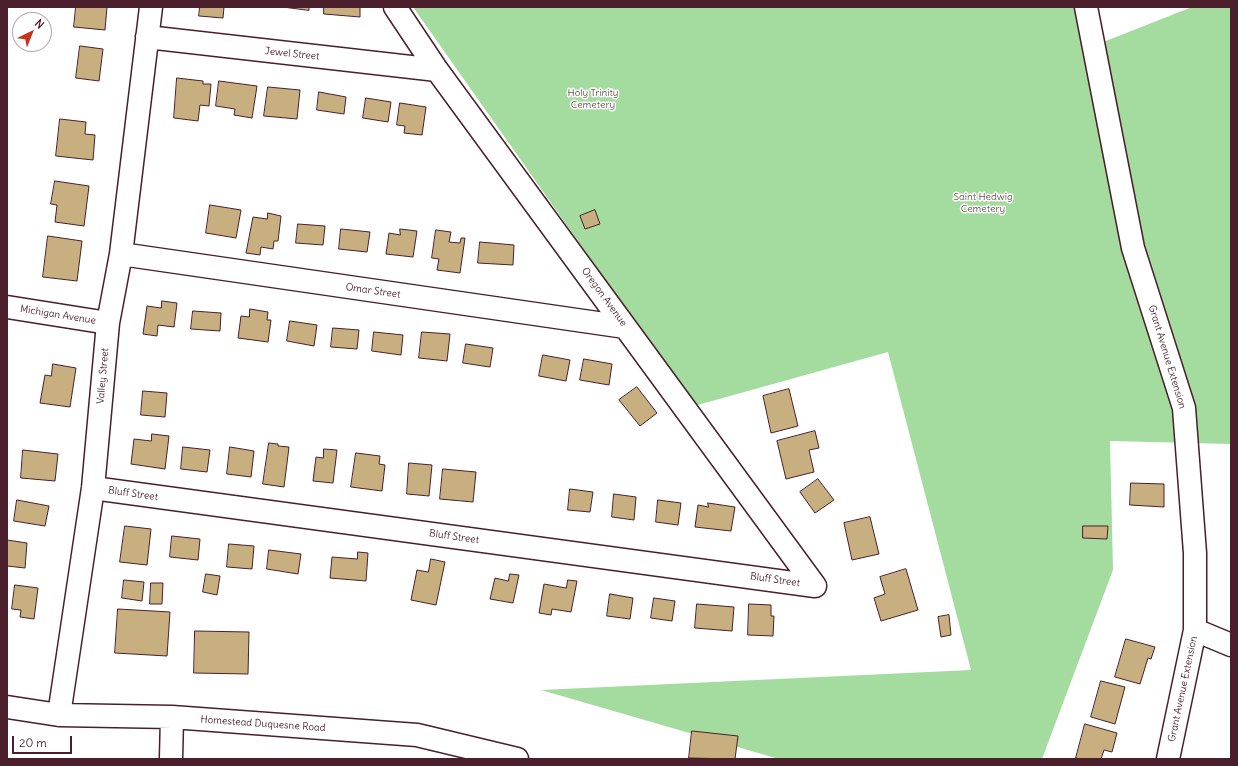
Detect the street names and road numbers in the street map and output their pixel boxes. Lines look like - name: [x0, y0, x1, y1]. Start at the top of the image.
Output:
- street label: Jewel Street: [264, 45, 320, 63]
- street label: Oregon Avenue: [579, 265, 629, 329]
- street label: Omar Street: [345, 281, 401, 301]
- street label: Michigan Avenue: [19, 303, 97, 327]
- street label: Grant Avenue Extension: [1146, 304, 1188, 410]
- street label: Valley Street: [95, 347, 111, 405]
- street label: Bluff Street: [107, 485, 159, 503]
- street label: Bluff Street: [428, 528, 480, 546]
- street label: Bluff Street: [749, 571, 801, 589]
- street label: Grant Avenue Extension: [1166, 635, 1200, 743]
- street label: Homestead Duquesne Road: [200, 714, 326, 734]

